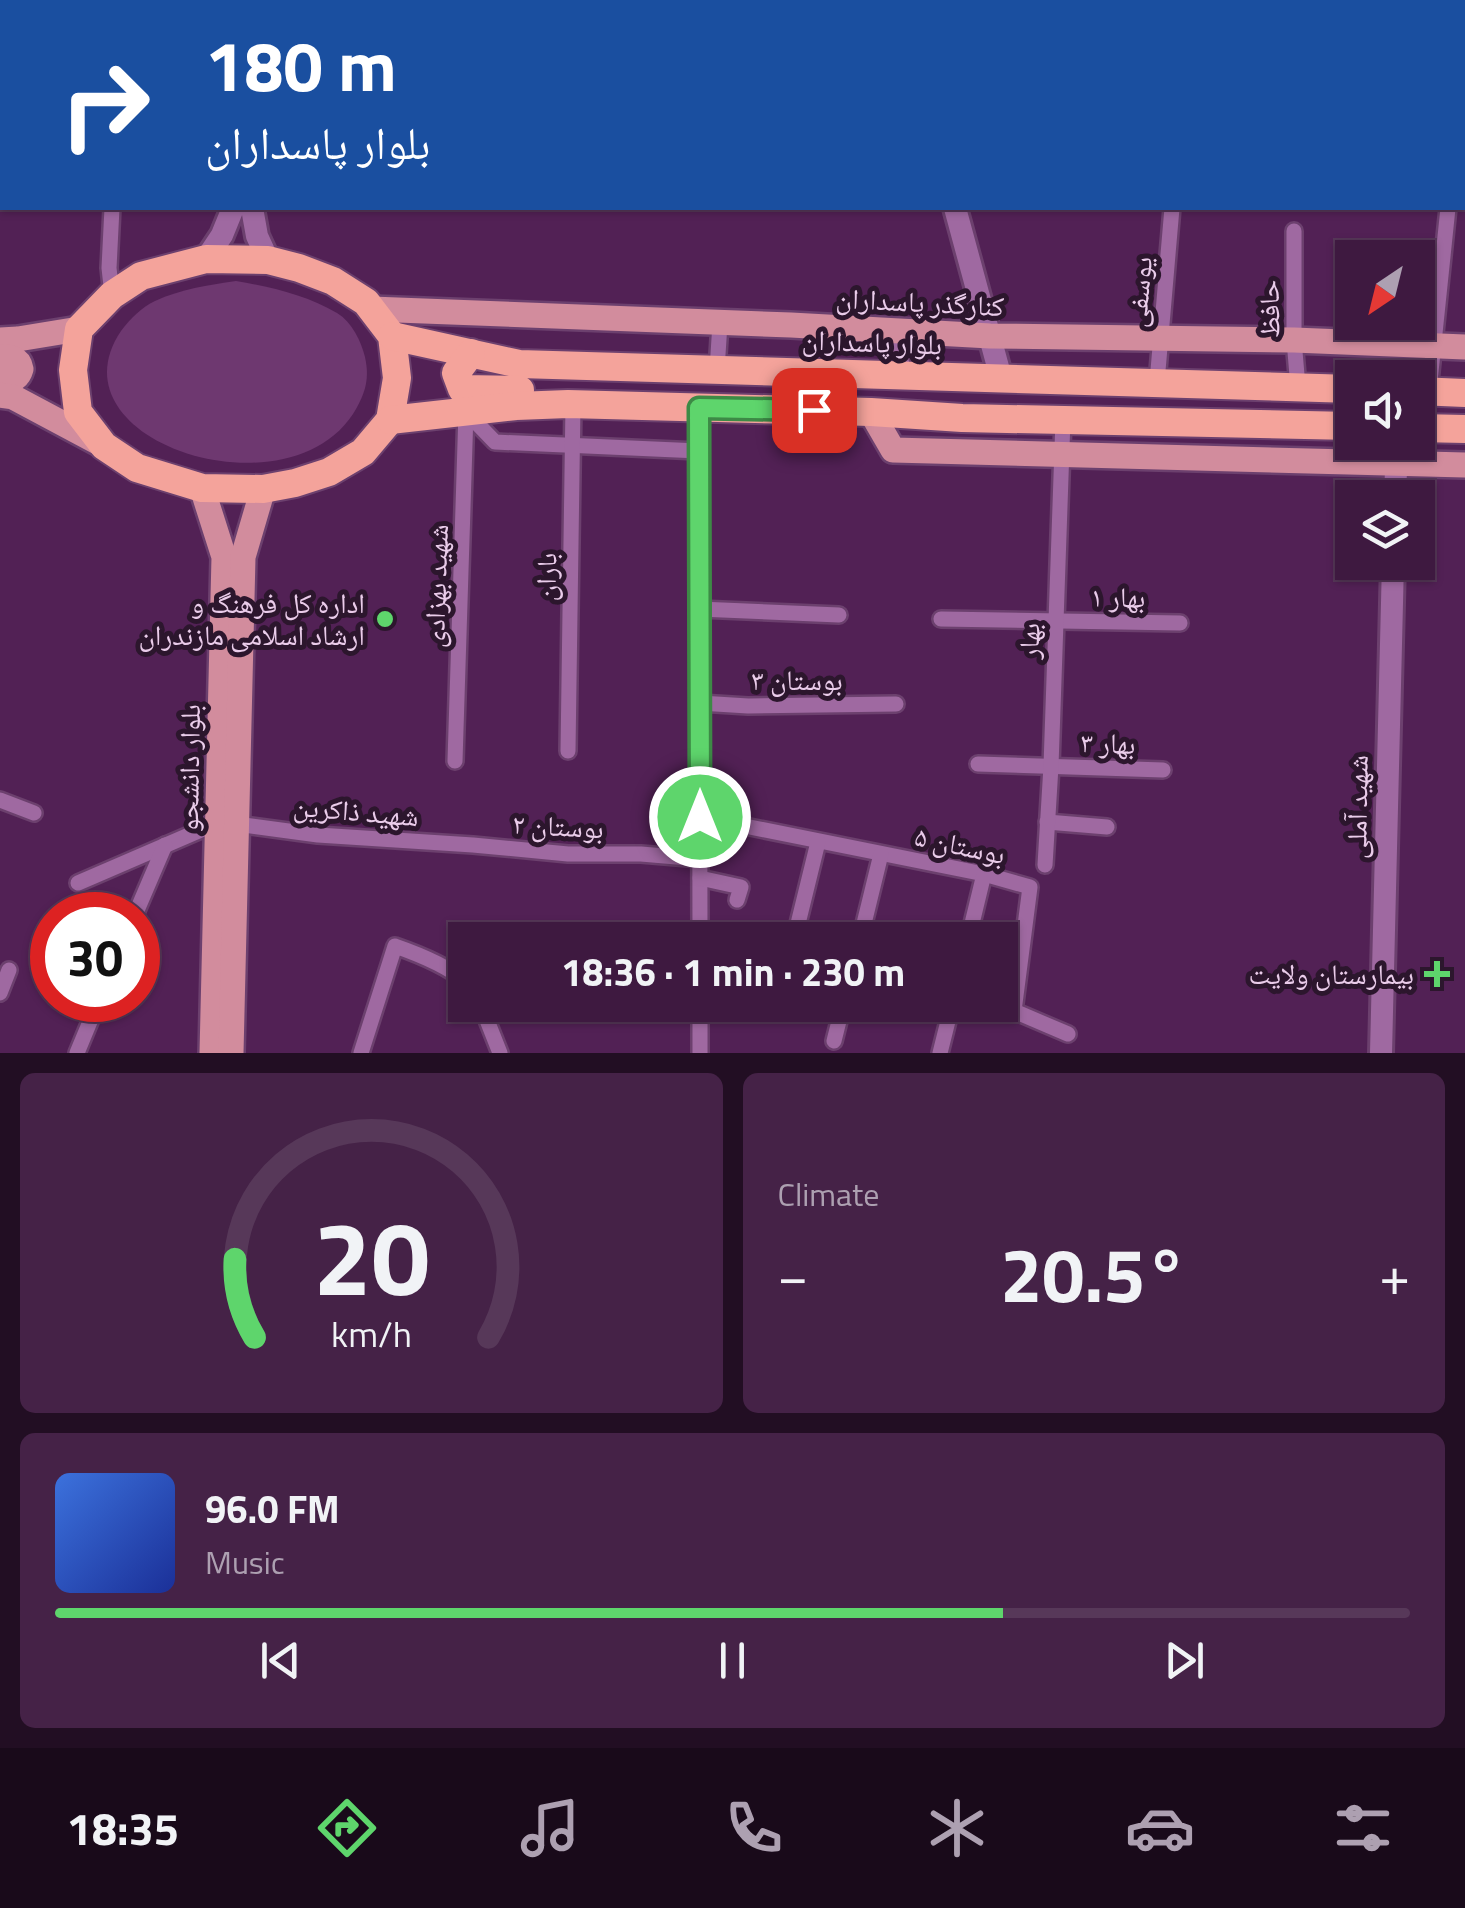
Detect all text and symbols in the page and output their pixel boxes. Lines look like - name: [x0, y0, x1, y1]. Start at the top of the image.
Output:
- text: 180 m: [205, 12, 397, 118]
- icon: right: [40, 40, 170, 170]
- text: بلوار پاسداران: [205, 108, 430, 176]
- north arrow: [1335, 240, 1435, 340]
- map controls: [1335, 240, 1435, 580]
- street label: یوسفی: [1114, 255, 1163, 329]
- street label: کنارگذر پاسداران: [835, 276, 1006, 327]
- street label: حافظ: [1246, 279, 1291, 339]
- street label: بلوار پاسداران: [801, 318, 943, 365]
- button: sound: [1335, 360, 1435, 460]
- pin: [772, 368, 857, 453]
- icon: arrive: [787, 383, 842, 438]
- button: layers: [1335, 480, 1435, 580]
- street label: شهید بهزادی: [412, 523, 459, 649]
- street label: باران: [524, 552, 567, 602]
- street label: بهار ۱: [1090, 575, 1146, 618]
- place label: اداره کل فرهنگ و ارشاد اسلامی مازندران: [138, 581, 365, 656]
- marker: اداره کل فرهنگ و ارشاد اسلامی مازندران: [374, 608, 396, 630]
- street label: بهار: [1006, 622, 1051, 661]
- street label: بوستان ۳: [751, 658, 843, 701]
- street label: بلوار دانشجو: [166, 704, 211, 832]
- street label: بهار ۳: [1080, 720, 1136, 765]
- street label: شهید آملی: [1334, 755, 1379, 859]
- position arrow: [648, 765, 752, 869]
- street label: شهید ذاکرین: [292, 784, 421, 837]
- street label: بوستان ۲: [511, 802, 605, 849]
- street label: بوستان ۵: [911, 814, 1009, 875]
- speed limit sign: 30: [30, 892, 160, 1022]
- text: 18:36 · 1 min · 230 m: [561, 943, 905, 1001]
- place label: بیمارستان ولایت: [1249, 952, 1414, 995]
- marker: بیمارستان ولایت: [1424, 961, 1450, 987]
- text: Climate: [778, 1170, 879, 1218]
- text: 20: [313, 1177, 429, 1335]
- text: 20.5°: [1000, 1217, 1187, 1331]
- text: −: [778, 1233, 808, 1316]
- text: +: [1379, 1233, 1410, 1316]
- text: km/h: [331, 1306, 412, 1361]
- text: 96.0 FM: [205, 1480, 340, 1538]
- text: Music: [205, 1538, 285, 1586]
- icon: previous: [253, 1633, 308, 1688]
- icon: pause: [705, 1633, 760, 1688]
- icon: next: [1157, 1633, 1212, 1688]
- icon: directions: [312, 1793, 382, 1863]
- icon: music: [515, 1793, 585, 1863]
- icon: phone: [719, 1793, 789, 1863]
- icon: climate: [922, 1793, 992, 1863]
- icon: car: [1125, 1793, 1195, 1863]
- icon: filters: [1328, 1793, 1398, 1863]
- text: 18:35: [67, 1794, 179, 1862]

